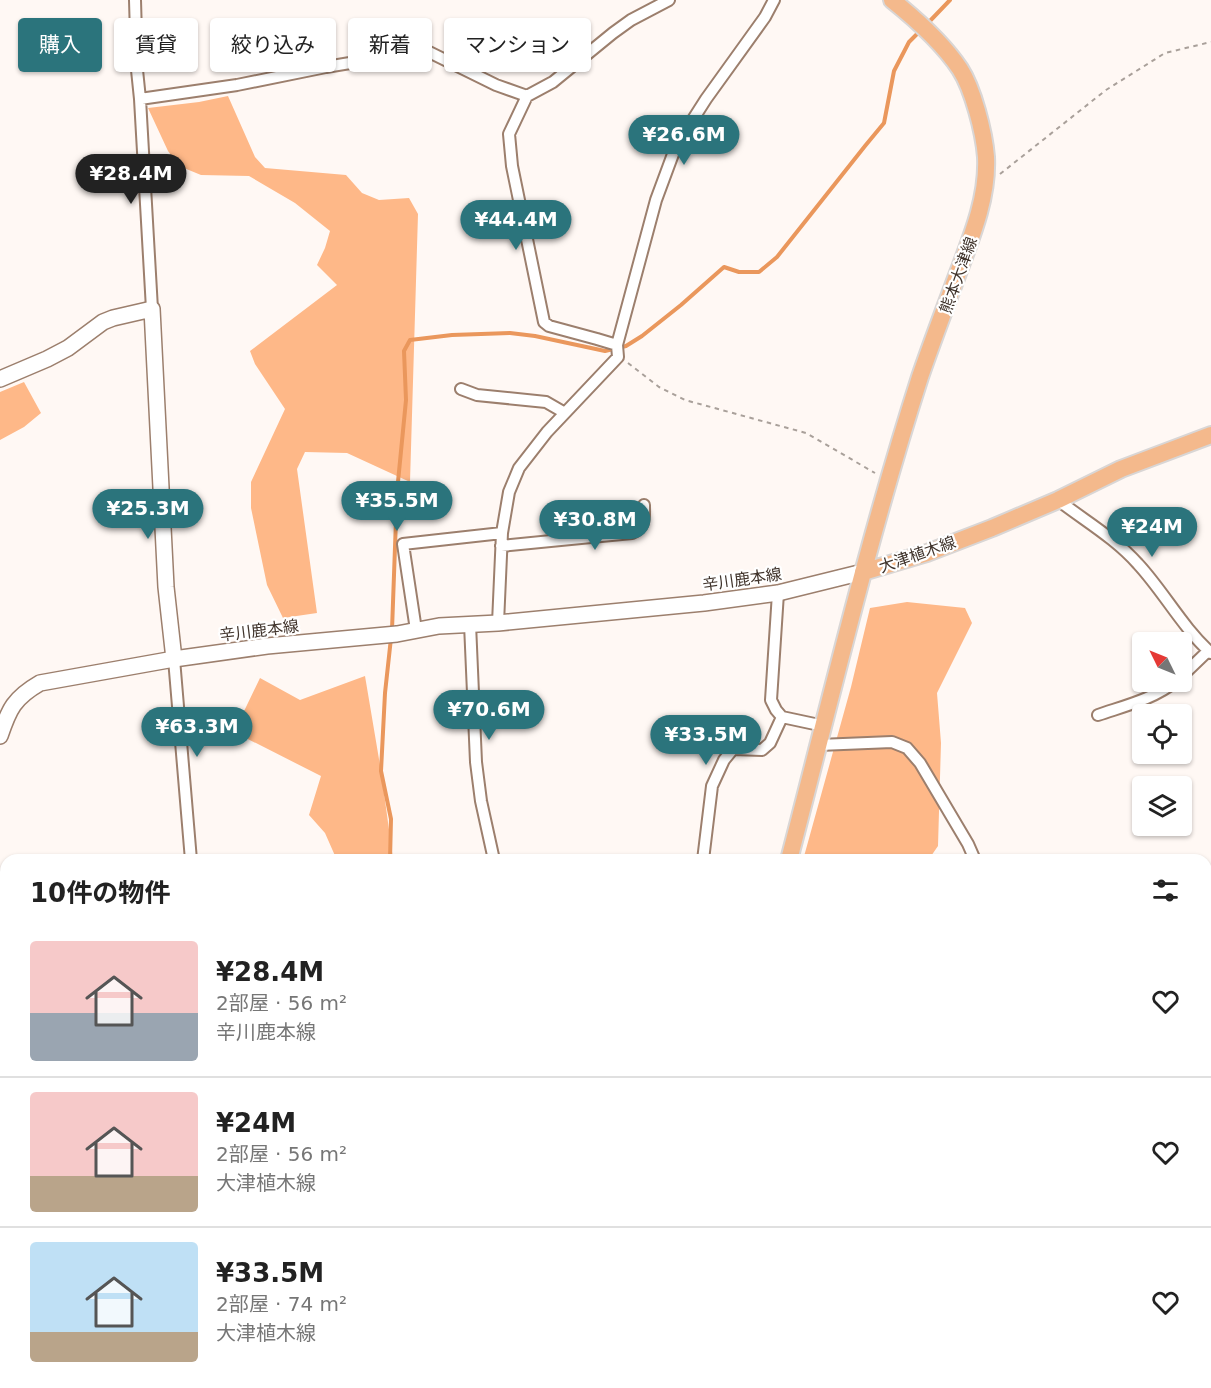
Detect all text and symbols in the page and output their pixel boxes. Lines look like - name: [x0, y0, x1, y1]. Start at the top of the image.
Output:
- chip: 購入: [18, 18, 102, 72]
- chip: 賃貸: [114, 18, 198, 72]
- chip: 絞り込み: [210, 18, 336, 72]
- chip: 新着: [348, 18, 432, 72]
- chip: マンション: [444, 18, 591, 72]
- pin: ¥26.6M: [635, 115, 733, 166]
- text: ¥26.6M: [642, 122, 726, 146]
- pin: ¥28.4M: [82, 154, 180, 205]
- text: ¥28.4M: [89, 161, 173, 185]
- pin: ¥44.4M: [467, 200, 565, 251]
- text: ¥44.4M: [474, 207, 558, 231]
- street label: 熊本大津線: [936, 234, 981, 316]
- pin: ¥35.5M: [348, 481, 446, 532]
- text: ¥35.5M: [355, 488, 439, 512]
- pin: ¥25.3M: [99, 489, 197, 540]
- text: ¥25.3M: [106, 496, 190, 520]
- pin: ¥30.8M: [546, 500, 644, 551]
- text: ¥30.8M: [553, 507, 637, 531]
- pin: ¥24M: [1116, 507, 1188, 558]
- text: ¥24M: [1121, 514, 1183, 538]
- street label: 大津植木線: [876, 532, 958, 576]
- street label: 辛川鹿本線: [701, 565, 783, 594]
- street label: 辛川鹿本線: [218, 616, 300, 645]
- north arrow: [1132, 632, 1192, 692]
- map controls: [1132, 632, 1192, 836]
- pin: ¥70.6M: [440, 690, 538, 741]
- text: ¥70.6M: [447, 697, 531, 721]
- button: locate: [1132, 704, 1192, 764]
- pin: ¥63.3M: [148, 707, 246, 758]
- text: ¥63.3M: [155, 714, 239, 738]
- pin: ¥33.5M: [657, 715, 755, 766]
- text: ¥33.5M: [664, 722, 748, 746]
- button: layers: [1132, 776, 1192, 836]
- icon: filters: [1149, 874, 1182, 907]
- text: 10件の物件: [30, 878, 170, 908]
- text: ¥28.4M: [216, 957, 324, 987]
- icon: home: [78, 965, 150, 1037]
- icon: heart: [1149, 985, 1182, 1018]
- text: 2部屋 · 56 m²: [216, 991, 347, 1015]
- text: 辛川鹿本線: [216, 1020, 316, 1044]
- text: ¥24M: [216, 1108, 296, 1138]
- icon: home: [78, 1116, 150, 1188]
- icon: heart: [1149, 1136, 1182, 1169]
- text: 2部屋 · 56 m²: [216, 1142, 347, 1166]
- text: 大津植木線: [216, 1171, 316, 1195]
- text: ¥33.5M: [216, 1258, 324, 1288]
- icon: home: [78, 1266, 150, 1338]
- icon: heart: [1149, 1286, 1182, 1319]
- text: 2部屋 · 74 m²: [216, 1292, 347, 1316]
- text: 大津植木線: [216, 1321, 316, 1345]

